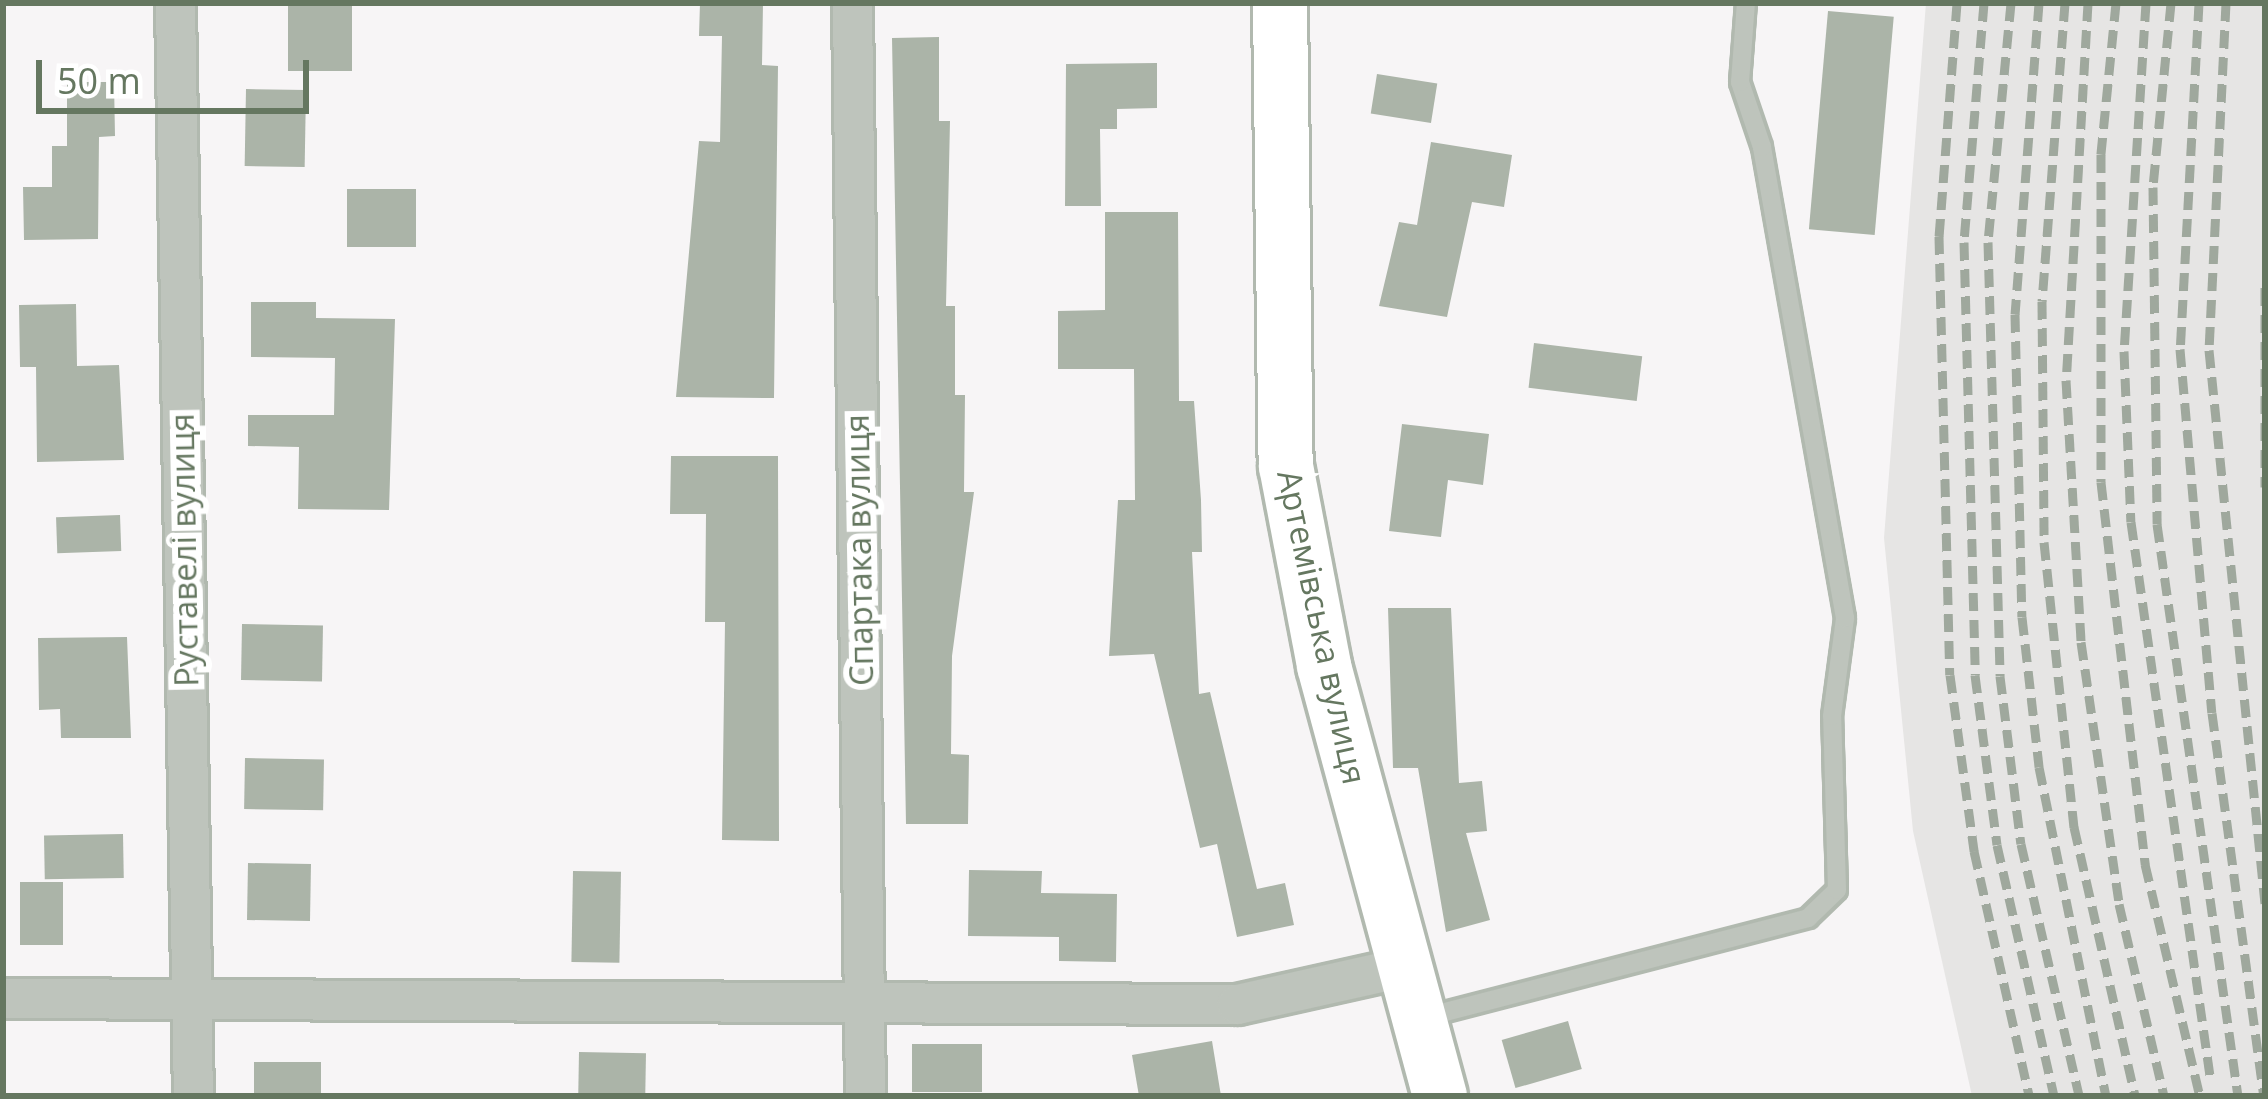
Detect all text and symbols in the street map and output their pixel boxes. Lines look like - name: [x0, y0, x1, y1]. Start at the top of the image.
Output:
- scale bar: [42, 36, 315, 110]
- text: 50 m: [57, 56, 141, 105]
- street label: Руставелі вулиця: [162, 413, 206, 687]
- street label: Спартака вулиця: [837, 414, 881, 686]
- street label: Артемівська вулиця: [1269, 466, 1375, 788]

